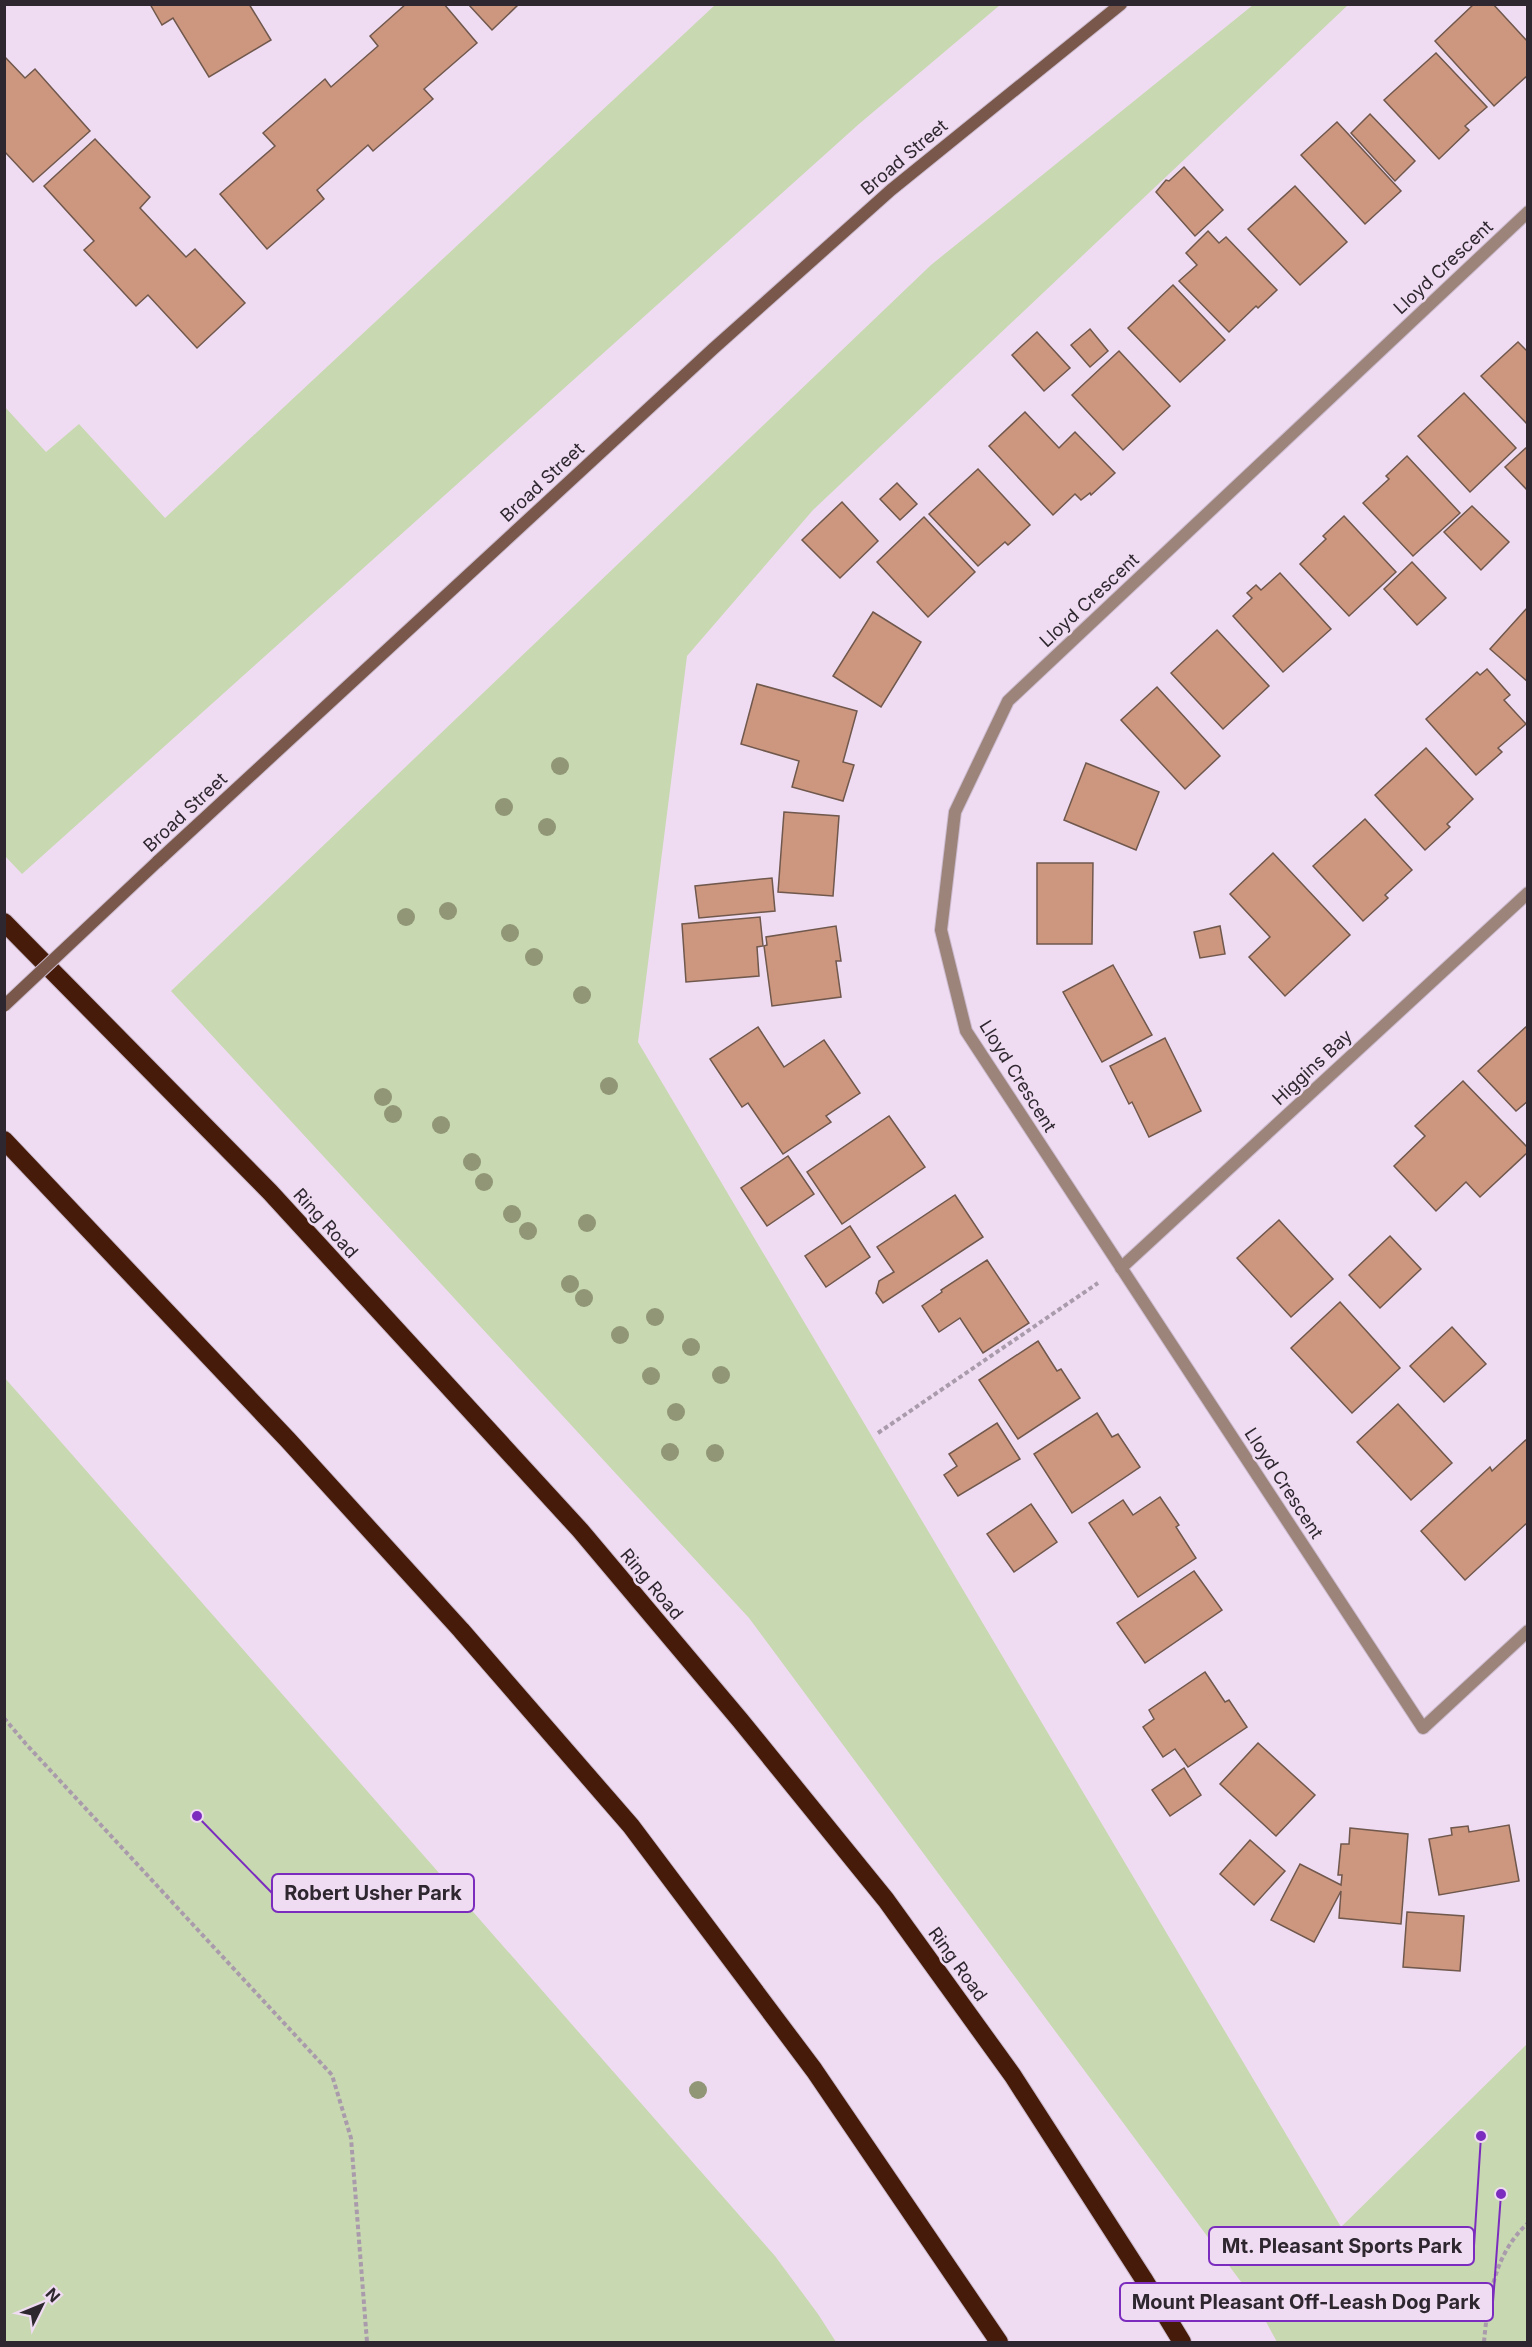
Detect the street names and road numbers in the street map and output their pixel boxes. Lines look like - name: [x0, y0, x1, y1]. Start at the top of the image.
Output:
- street label: Broad Street: [857, 115, 952, 199]
- street label: Lloyd Crescent: [1389, 216, 1497, 318]
- street label: Broad Street: [496, 438, 588, 526]
- street label: Lloyd Crescent: [1035, 549, 1143, 651]
- street label: Broad Street: [139, 768, 231, 856]
- street label: Lloyd Crescent: [975, 1016, 1061, 1136]
- street label: Higgins Bay: [1268, 1025, 1356, 1109]
- street label: Ring Road: [289, 1184, 363, 1262]
- street label: Lloyd Crescent: [1240, 1424, 1328, 1542]
- street label: Ring Road: [616, 1544, 688, 1624]
- street label: Ring Road: [924, 1923, 992, 2005]

